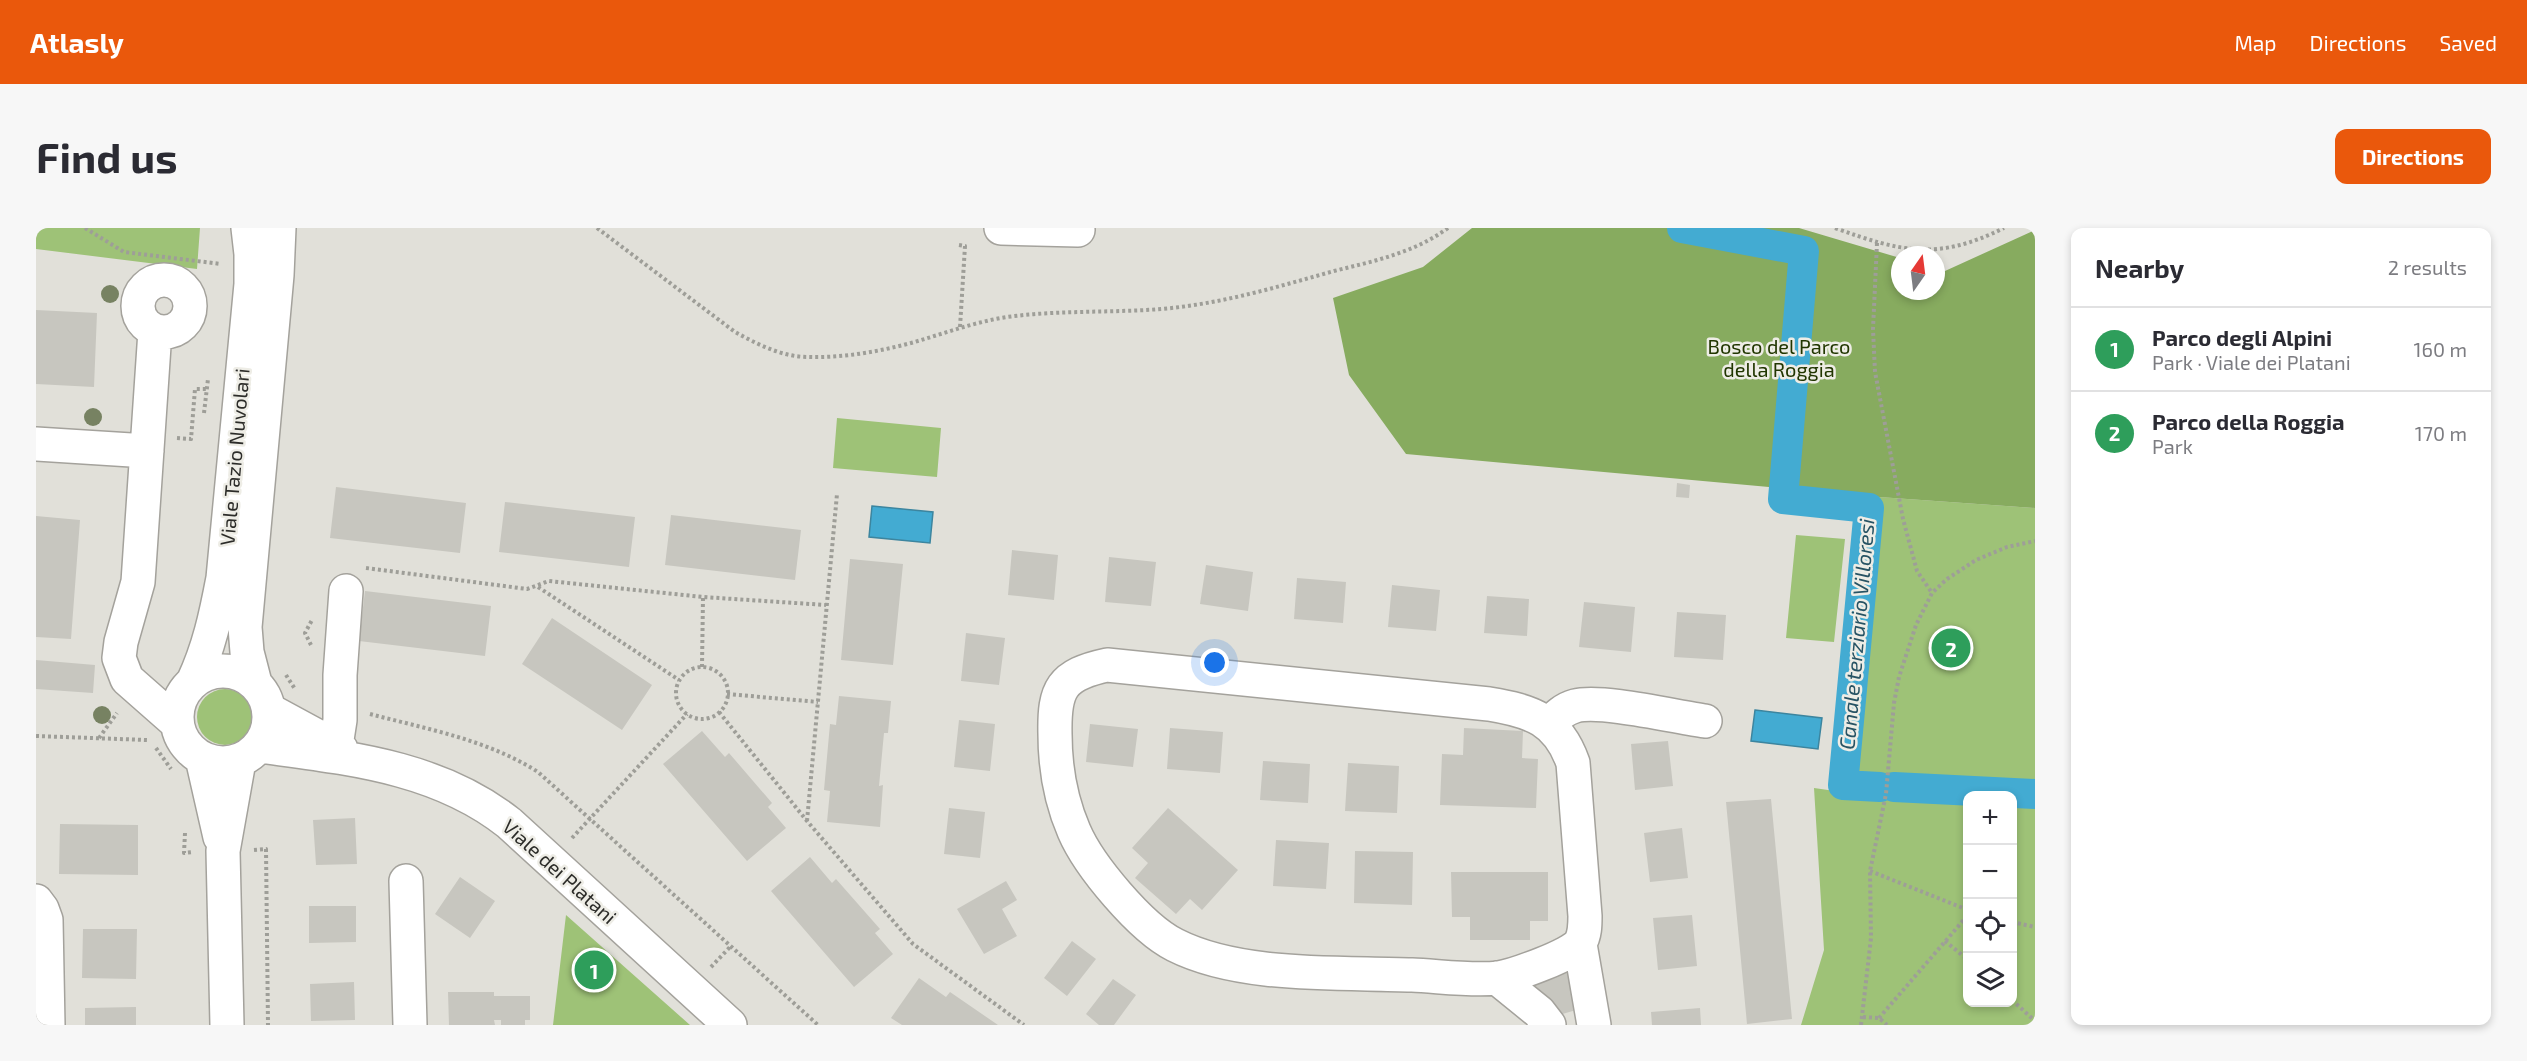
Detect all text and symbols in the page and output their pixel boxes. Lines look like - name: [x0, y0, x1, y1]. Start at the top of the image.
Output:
- text: Atlasly: [30, 25, 124, 59]
- text: Map: [2234, 30, 2277, 55]
- text: Directions: [2310, 30, 2406, 55]
- text: Saved: [2439, 30, 2497, 55]
- button: Directions: [2335, 129, 2491, 184]
- text: Find us: [36, 131, 178, 181]
- north arrow: [1891, 246, 1945, 300]
- text: Nearby: [2095, 252, 2184, 283]
- text: 2 results: [2388, 255, 2467, 279]
- text: Parco degli Alpini: [2152, 324, 2332, 350]
- park label: Bosco del Parco della Roggia: [1708, 334, 1850, 381]
- text: 1: [2110, 337, 2119, 361]
- text: 160 m: [2414, 337, 2467, 361]
- text: Park · Viale dei Platani: [2152, 350, 2351, 374]
- street label: Viale Tazio Nuvolari: [214, 367, 254, 547]
- text: Parco della Roggia: [2152, 408, 2345, 434]
- text: 2: [2109, 421, 2120, 445]
- text: 170 m: [2415, 421, 2467, 445]
- text: Park: [2152, 434, 2193, 458]
- water label: Canale terziario Villoresi: [1833, 517, 1879, 751]
- pin: 2: [1932, 626, 1970, 670]
- your location: [1200, 648, 1229, 677]
- map controls: [1963, 791, 2017, 1007]
- button: +: [1963, 791, 2017, 845]
- street label: Viale dei Platani: [498, 814, 622, 928]
- button: −: [1963, 845, 2017, 899]
- button: locate: [1963, 899, 2017, 953]
- pin: 1: [574, 948, 614, 992]
- button: layers: [1963, 953, 2017, 1007]

